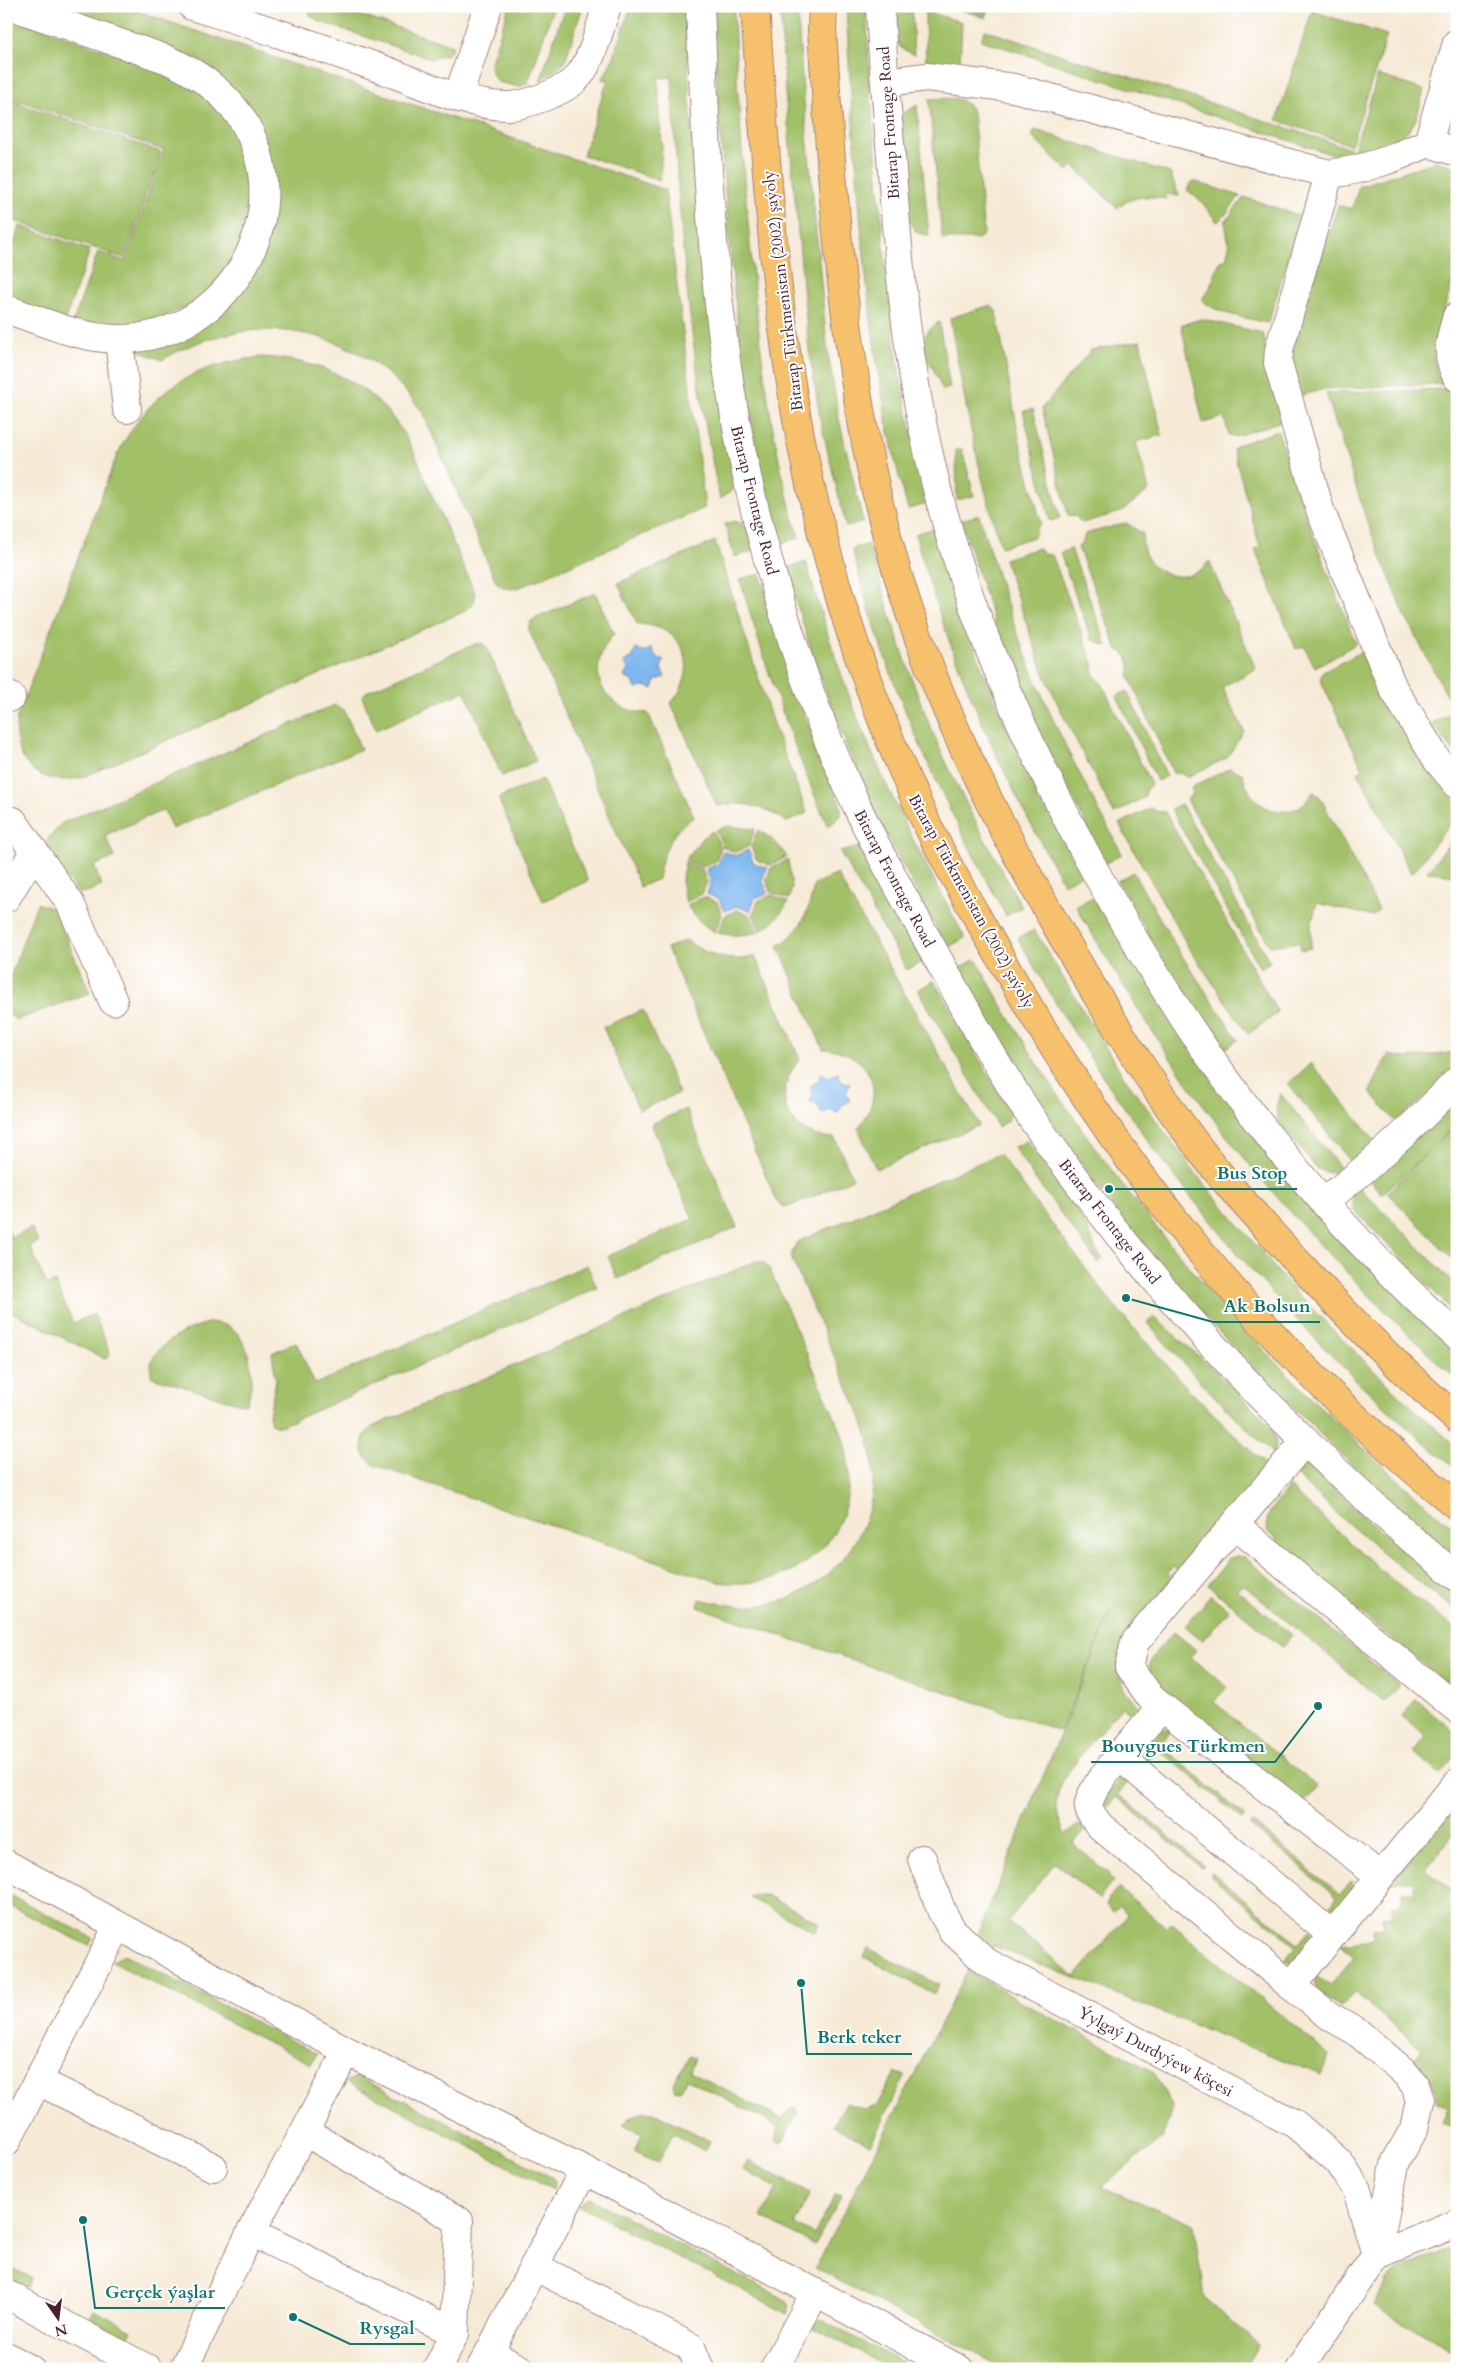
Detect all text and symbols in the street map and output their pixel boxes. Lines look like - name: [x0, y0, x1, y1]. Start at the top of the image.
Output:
- street label: Bitarap Frontage Road: [873, 45, 905, 200]
- street label: Bitarap Türkmenistan (2002) şaýoly: [757, 169, 809, 412]
- street label: Bitarap Frontage Road: [725, 423, 783, 578]
- street label: Bitarap Türkmenistan (2002) şaýoly: [903, 790, 1040, 1013]
- street label: Bitarap Frontage Road: [848, 806, 940, 952]
- street label: Bitarap Frontage Road: [1053, 1154, 1165, 1289]
- callout: Bus Stop: [1206, 1156, 1297, 1189]
- text: Bus Stop: [1216, 1161, 1288, 1186]
- callout: Ak Bolsun: [1213, 1289, 1320, 1322]
- text: Ak Bolsun: [1223, 1294, 1311, 1319]
- callout: Bouygues Türkmen: [1091, 1729, 1275, 1762]
- text: Bouygues Türkmen: [1101, 1734, 1266, 1759]
- street label: Ýylgaý Durdyýew köçesi: [1074, 2002, 1237, 2102]
- callout: Berk teker: [807, 2021, 912, 2054]
- text: Berk teker: [817, 2025, 902, 2050]
- callout: Gerçek ýaşlar: [95, 2275, 225, 2308]
- text: Gerçek ýaşlar: [105, 2280, 216, 2305]
- north arrow: [32, 2292, 82, 2342]
- callout: Rysgal: [350, 2311, 425, 2344]
- text: Rysgal: [359, 2316, 415, 2341]
- text: N: [53, 2319, 69, 2341]

